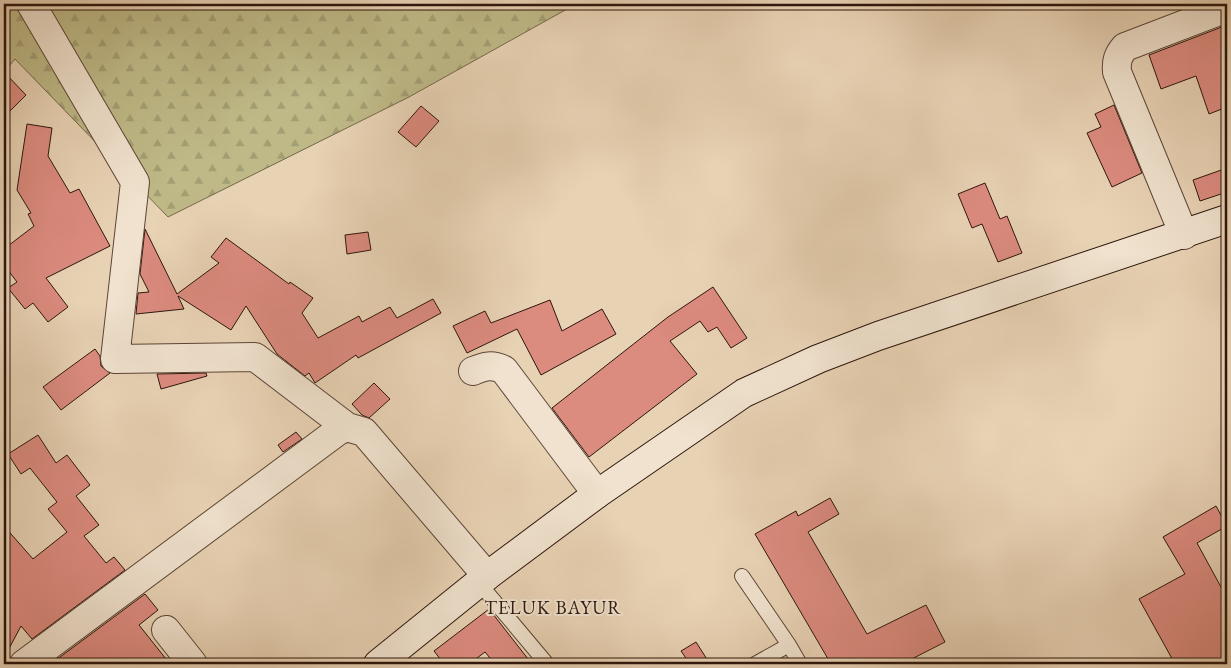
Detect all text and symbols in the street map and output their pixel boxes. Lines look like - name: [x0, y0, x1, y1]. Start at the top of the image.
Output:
- district label: TELUK BAYUR: [484, 595, 622, 620]

